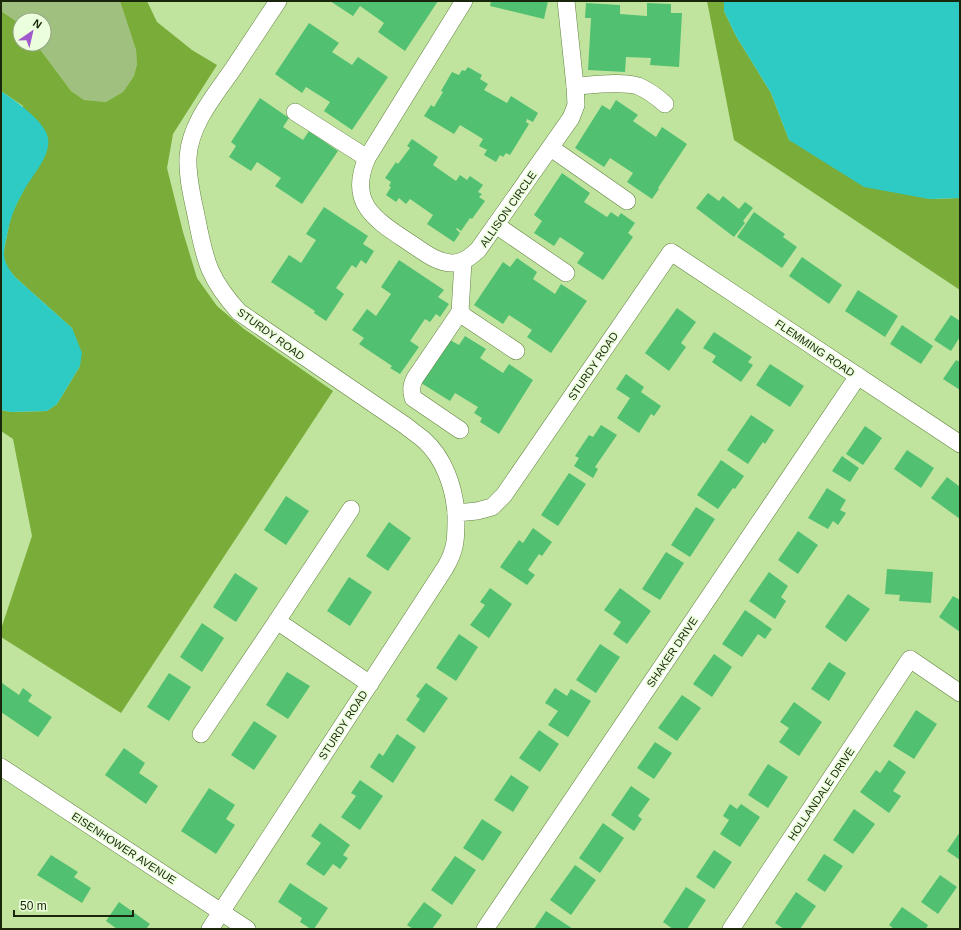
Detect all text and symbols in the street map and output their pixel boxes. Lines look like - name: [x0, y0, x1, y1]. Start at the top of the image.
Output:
- north arrow: [12, 12, 52, 52]
- text: N: [31, 17, 44, 31]
- street label: ALLISON CIRCLE: [477, 169, 539, 249]
- street label: STURDY ROAD: [235, 306, 307, 362]
- street label: FLEMMING ROAD: [773, 317, 857, 379]
- street label: STURDY ROAD: [566, 329, 620, 402]
- street label: SHAKER DRIVE: [644, 615, 700, 689]
- street label: STURDY ROAD: [316, 688, 370, 762]
- street label: HOLLANDALE DRIVE: [785, 745, 857, 843]
- street label: EISENHOWER AVENUE: [70, 810, 178, 886]
- scale bar: [14, 892, 133, 918]
- text: 50 m: [20, 899, 47, 913]

